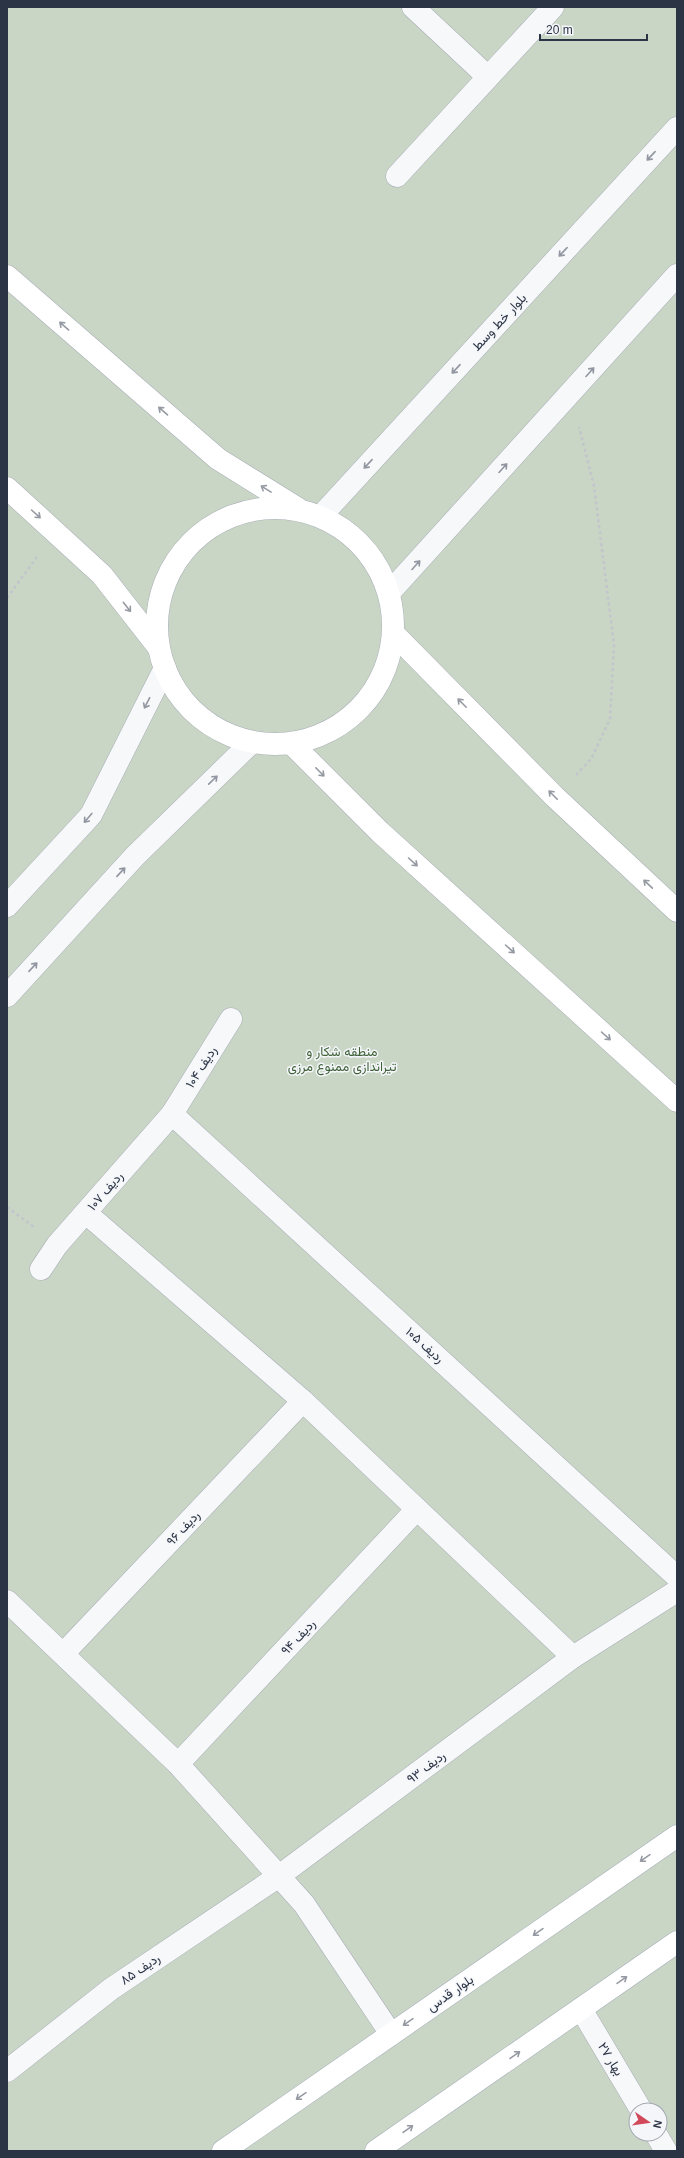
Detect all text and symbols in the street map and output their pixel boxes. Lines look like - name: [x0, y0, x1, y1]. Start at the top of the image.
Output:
- scale bar: [540, 16, 647, 42]
- text: 20 m: [546, 23, 573, 37]
- one-way arrow: [646, 151, 655, 162]
- one-way arrow: [558, 247, 567, 257]
- street label: بلوار خط وسط: [469, 290, 530, 355]
- one-way arrow: [59, 321, 70, 330]
- one-way arrow: [452, 363, 461, 373]
- one-way arrow: [585, 367, 594, 377]
- one-way arrow: [158, 407, 168, 416]
- one-way arrow: [364, 459, 373, 469]
- one-way arrow: [498, 463, 507, 473]
- one-way arrow: [260, 484, 272, 492]
- one-way arrow: [31, 510, 41, 519]
- one-way arrow: [411, 559, 420, 570]
- one-way arrow: [122, 601, 131, 612]
- one-way arrow: [143, 697, 150, 709]
- one-way arrow: [457, 698, 467, 708]
- one-way arrow: [315, 767, 325, 776]
- one-way arrow: [208, 776, 218, 785]
- one-way arrow: [548, 790, 558, 800]
- one-way arrow: [83, 813, 92, 824]
- one-way arrow: [408, 857, 418, 867]
- one-way arrow: [117, 866, 126, 877]
- one-way arrow: [644, 880, 654, 889]
- one-way arrow: [504, 944, 514, 953]
- one-way arrow: [29, 962, 38, 972]
- one-way arrow: [601, 1032, 611, 1041]
- street label: ردیف ۱۰۴: [182, 1043, 220, 1091]
- park label: منطقه شکار و تیراندازی ممنوع مرزی: [288, 1044, 396, 1076]
- street label: ردیف ۱۰۷: [84, 1169, 127, 1214]
- street label: ردیف ۱۰۵: [402, 1324, 447, 1367]
- street label: ردیف ۹۶: [163, 1508, 204, 1549]
- street label: ردیف ۹۴: [278, 1616, 319, 1659]
- street label: ردیف ۹۳: [404, 1748, 449, 1787]
- one-way arrow: [640, 1854, 651, 1862]
- one-way arrow: [533, 1928, 544, 1936]
- street label: ردیف ۸۵: [117, 1950, 163, 1989]
- street label: بلوار قدس: [424, 1972, 477, 2015]
- one-way arrow: [616, 1976, 627, 1984]
- one-way arrow: [403, 2018, 414, 2026]
- street label: بهار ۲۷: [594, 2040, 627, 2079]
- one-way arrow: [509, 2051, 520, 2059]
- one-way arrow: [296, 2092, 307, 2100]
- north arrow: [628, 2102, 668, 2142]
- text: N: [651, 2119, 664, 2130]
- one-way arrow: [402, 2125, 413, 2133]

